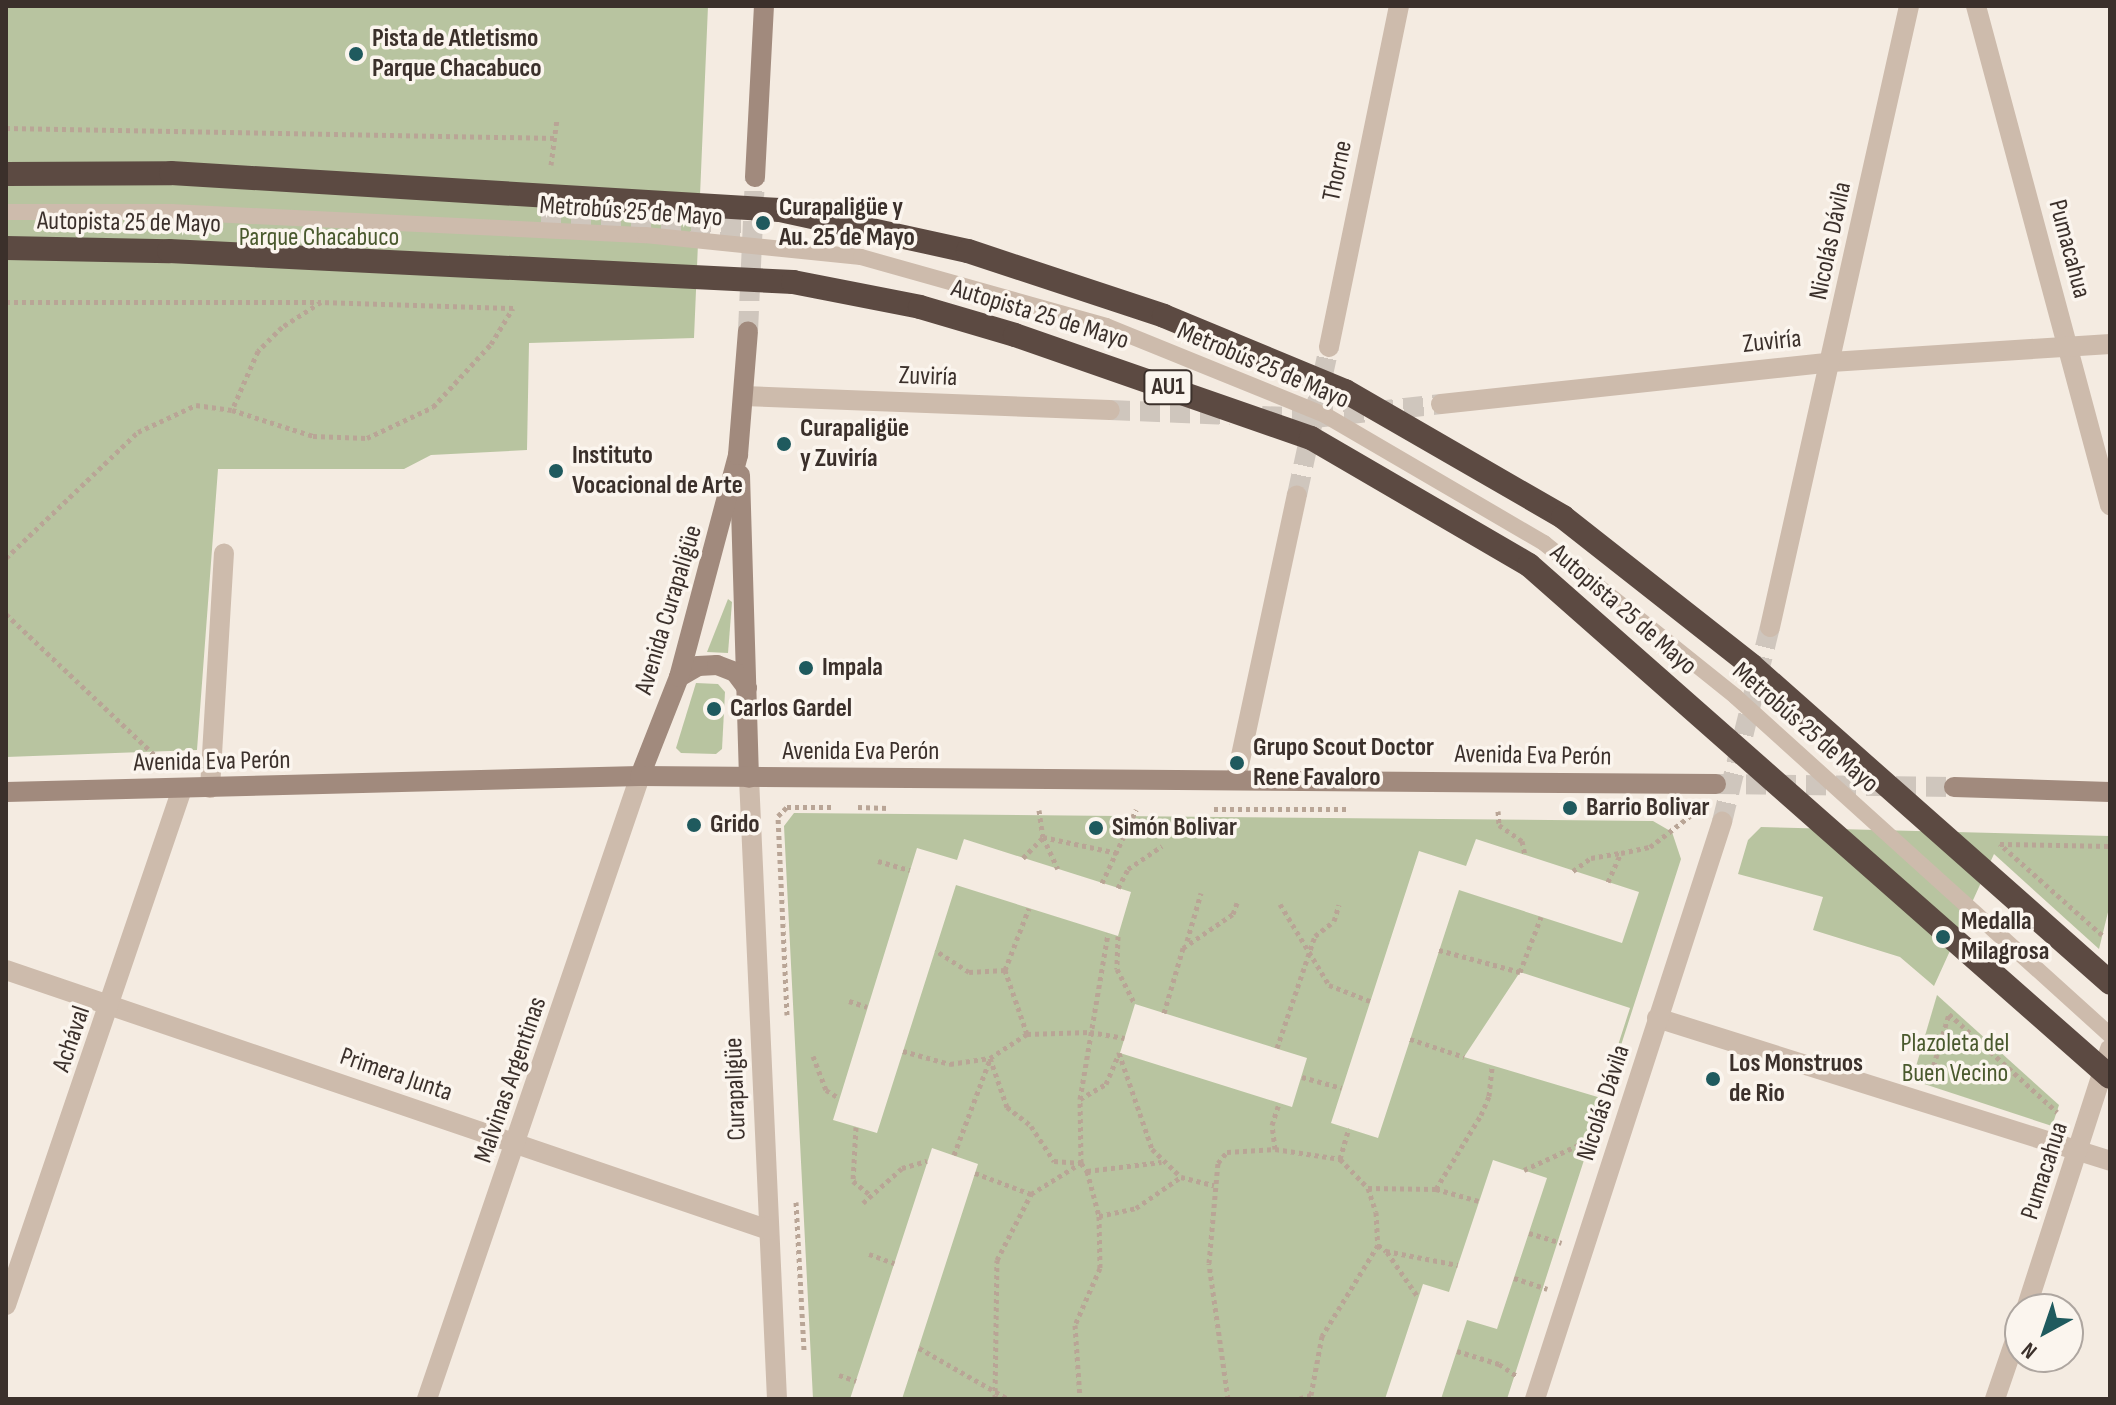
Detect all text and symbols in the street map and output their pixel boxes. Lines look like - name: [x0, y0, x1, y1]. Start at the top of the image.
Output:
- place label: Pista de Atletismo Parque Chacabuco: [372, 23, 541, 84]
- marker: Pista de Atletismo Parque Chacabuco: [347, 45, 365, 63]
- street label: Thorne: [1316, 138, 1360, 204]
- street label: Nicolás Dávila: [1803, 179, 1859, 303]
- street label: Metrobús 25 de Mayo: [538, 190, 724, 234]
- place label: Curapaligüe y Au. 25 de Mayo: [779, 192, 915, 254]
- street label: Pumacahua: [2041, 196, 2097, 302]
- street label: Autopista 25 de Mayo: [37, 206, 221, 240]
- marker: Curapaligüe y Au. 25 de Mayo: [754, 214, 772, 232]
- park label: Parque Chacabuco: [239, 222, 399, 254]
- street label: Autopista 25 de Mayo: [947, 273, 1133, 357]
- street label: Metrobús 25 de Mayo: [1173, 316, 1353, 416]
- street label: Zuviría: [1741, 323, 1803, 361]
- street label: Zuviría: [898, 360, 958, 394]
- road number: AU1: [1142, 367, 1194, 407]
- place label: Curapaligüe y Zuviría: [800, 413, 909, 474]
- marker: Curapaligüe y Zuviría: [775, 435, 793, 453]
- place label: Instituto Vocacional de Arte: [572, 440, 743, 502]
- marker: Instituto Vocacional de Arte: [547, 462, 565, 480]
- street label: Avenida Curapaligüe: [628, 522, 710, 698]
- street label: Autopista 25 de Mayo: [1543, 538, 1703, 682]
- place label: Impala: [822, 652, 883, 684]
- street label: Metrobús 25 de Mayo: [1726, 656, 1884, 800]
- marker: Impala: [797, 659, 815, 677]
- place label: Carlos Gardel: [730, 693, 852, 725]
- marker: Carlos Gardel: [705, 700, 723, 718]
- place label: Grupo Scout Doctor Rene Favaloro: [1253, 732, 1434, 794]
- street label: Avenida Eva Perón: [783, 736, 939, 768]
- street label: Avenida Eva Perón: [1454, 739, 1612, 773]
- street label: Avenida Eva Perón: [133, 745, 291, 779]
- marker: Grupo Scout Doctor Rene Favaloro: [1228, 754, 1246, 772]
- place label: Barrio Bolivar: [1586, 792, 1710, 824]
- marker: Barrio Bolivar: [1561, 799, 1579, 817]
- place label: Grido: [710, 809, 760, 841]
- place label: Simón Bolivar: [1112, 812, 1237, 844]
- marker: Grido: [685, 816, 703, 834]
- marker: Simón Bolivar: [1087, 819, 1105, 837]
- place label: Medalla Milagrosa: [1961, 906, 2049, 968]
- marker: Medalla Milagrosa: [1932, 926, 1954, 948]
- street label: Malvinas Argentinas: [468, 993, 554, 1167]
- street label: Achával: [46, 1002, 98, 1076]
- park label: Plazoleta del Buen Vecino: [1901, 1028, 2009, 1090]
- street label: Curapaligüe: [719, 1037, 753, 1141]
- street label: Primera Junta: [336, 1041, 456, 1109]
- street label: Nicolás Dávila: [1571, 1041, 1637, 1165]
- place label: Los Monstruos de Rio: [1729, 1048, 1863, 1110]
- marker: Los Monstruos de Rio: [1704, 1070, 1722, 1088]
- street label: Pumacahua: [2015, 1118, 2075, 1224]
- north arrow: [2004, 1293, 2084, 1373]
- text: N: [2016, 1336, 2043, 1364]

